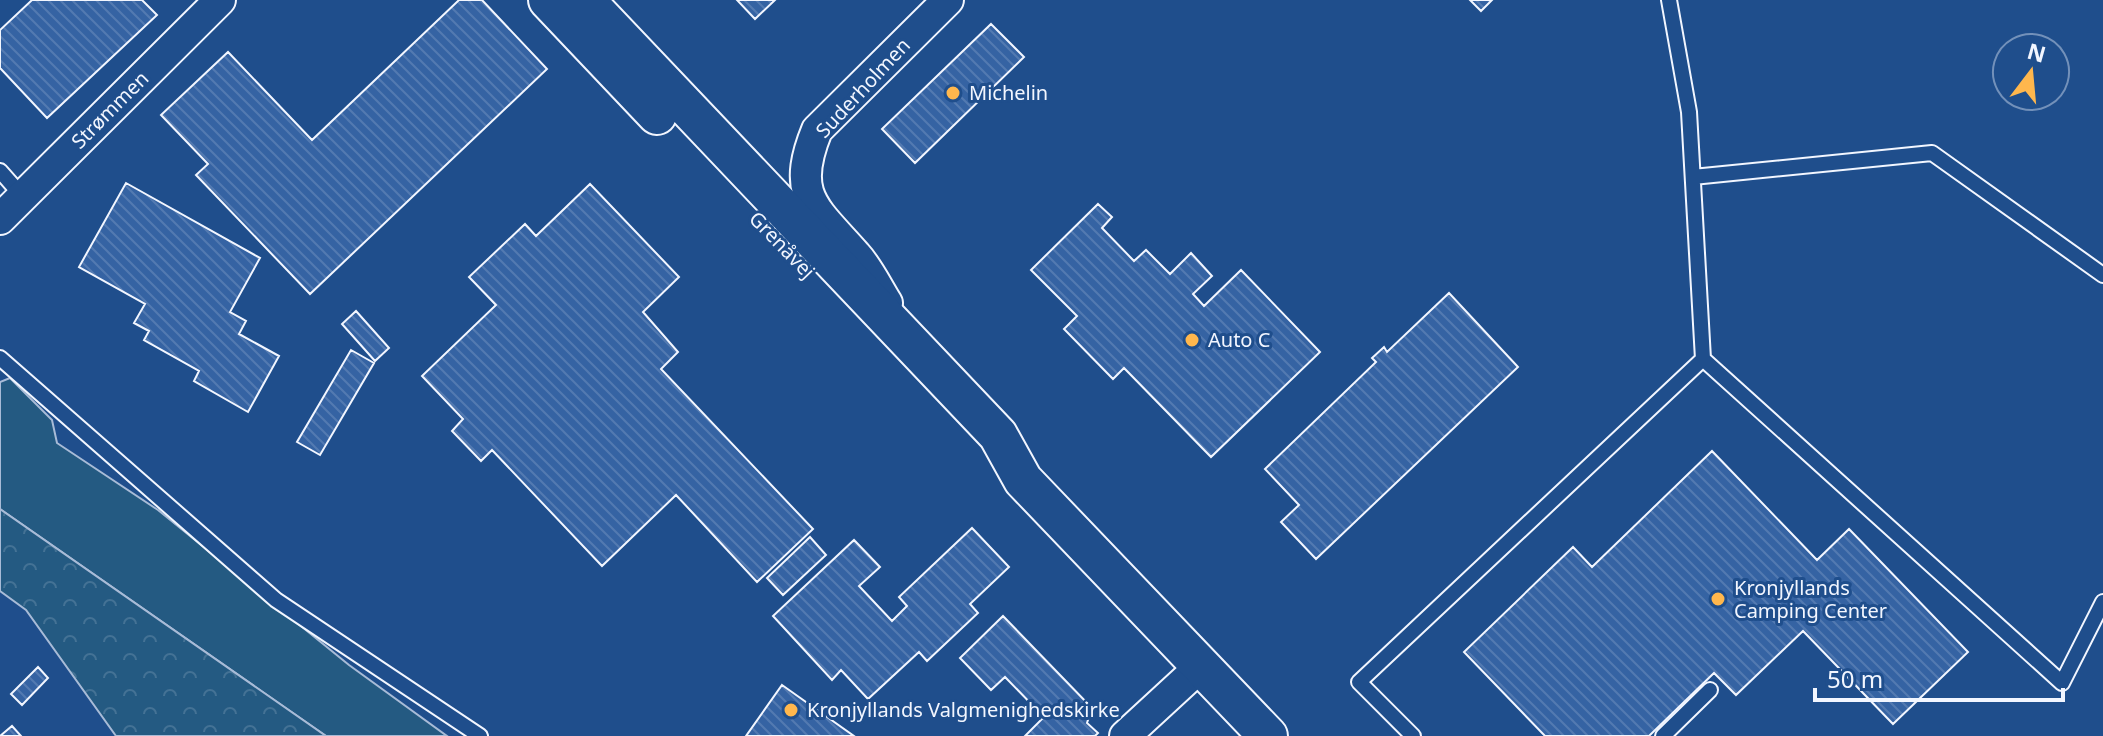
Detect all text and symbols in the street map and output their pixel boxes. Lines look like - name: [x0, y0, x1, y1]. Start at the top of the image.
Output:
- street label: Suderholmen: [809, 32, 916, 143]
- north arrow: [1991, 32, 2071, 112]
- text: N: [2024, 35, 2050, 69]
- street label: Strømmen: [65, 65, 154, 154]
- place label: Michelin: [969, 79, 1048, 106]
- marker: Michelin: [944, 84, 962, 102]
- street label: Grenåvej: [744, 205, 821, 284]
- place label: Auto C: [1208, 326, 1271, 353]
- marker: Auto C: [1183, 331, 1201, 349]
- place label: Kronjyllands Camping Center: [1734, 574, 1887, 624]
- marker: Kronjyllands Camping Center: [1709, 590, 1727, 608]
- scale bar: [1815, 652, 2063, 702]
- text: 50 m: [1827, 662, 1883, 695]
- place label: Kronjyllands Valgmenighedskirke: [807, 696, 1120, 723]
- marker: Kronjyllands Valgmenighedskirke: [782, 701, 800, 719]

